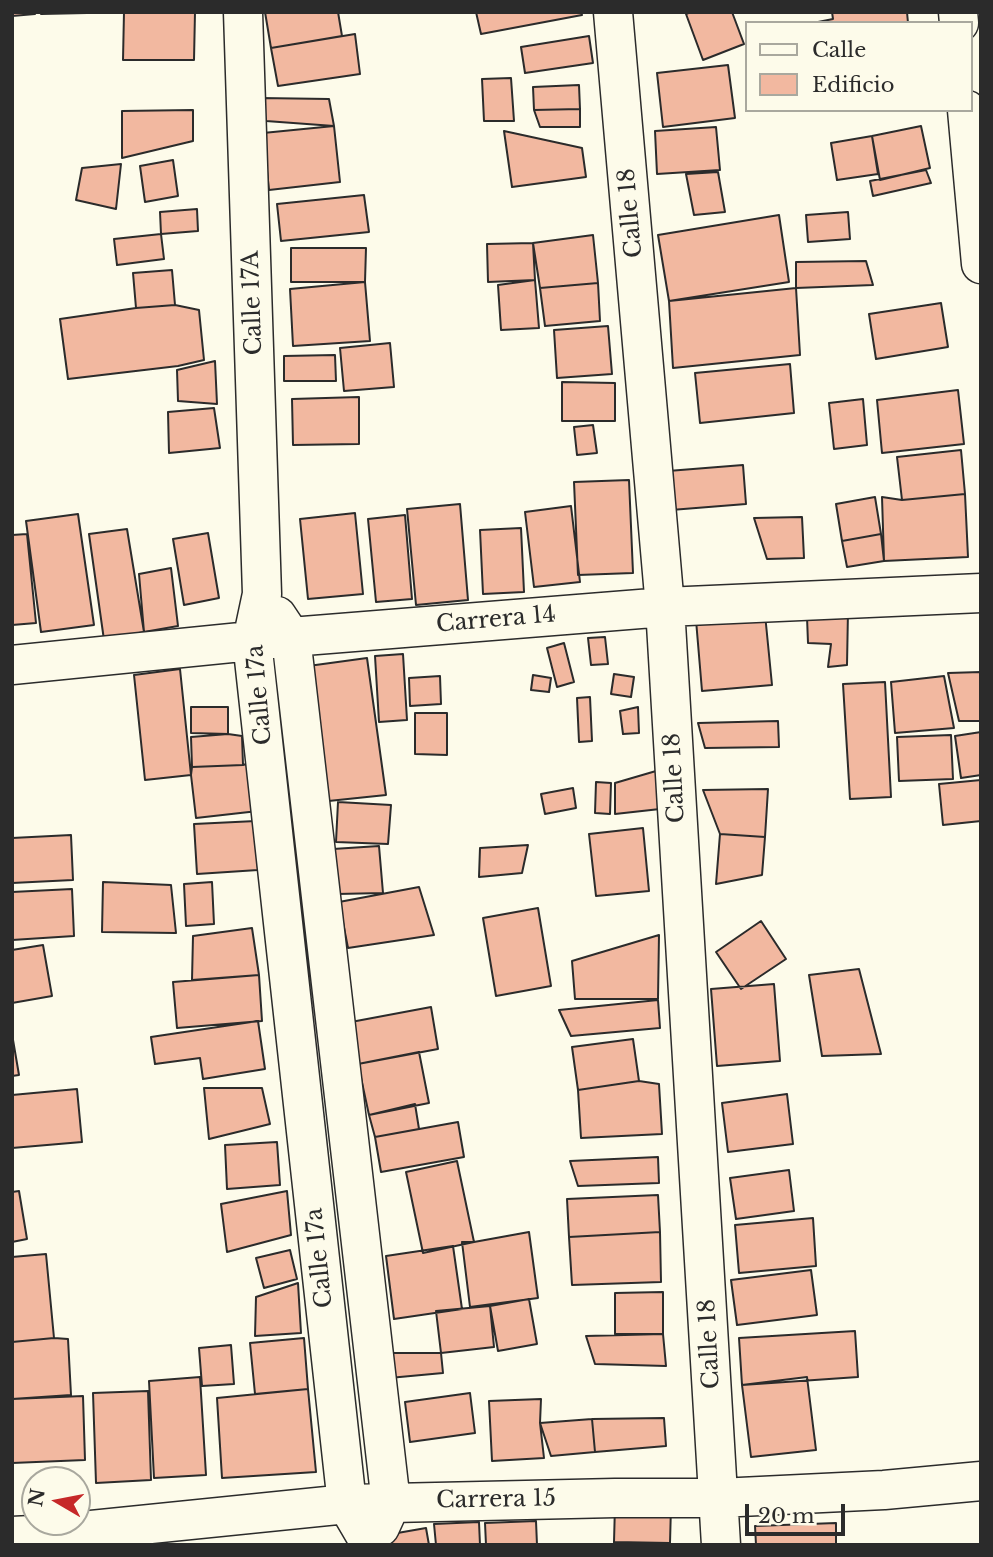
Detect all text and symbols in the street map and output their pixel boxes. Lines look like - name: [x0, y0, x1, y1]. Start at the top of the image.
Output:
- legend: [744, 21, 972, 112]
- text: Calle: [812, 37, 866, 63]
- text: Edificio: [812, 72, 894, 98]
- street label: Calle 18: [613, 167, 649, 259]
- street label: Calle 17A: [237, 250, 269, 356]
- street label: Carrera 14: [435, 601, 557, 639]
- street label: Calle 17a: [242, 644, 278, 746]
- street label: Calle 18: [659, 732, 691, 824]
- street label: Calle 17a: [301, 1207, 339, 1309]
- street label: Calle 18: [694, 1298, 726, 1390]
- north arrow: [21, 1466, 91, 1536]
- street label: Carrera 15: [436, 1485, 556, 1515]
- text: N: [24, 1487, 50, 1508]
- scale bar: [748, 1490, 848, 1534]
- text: 20 m: [758, 1503, 815, 1529]

